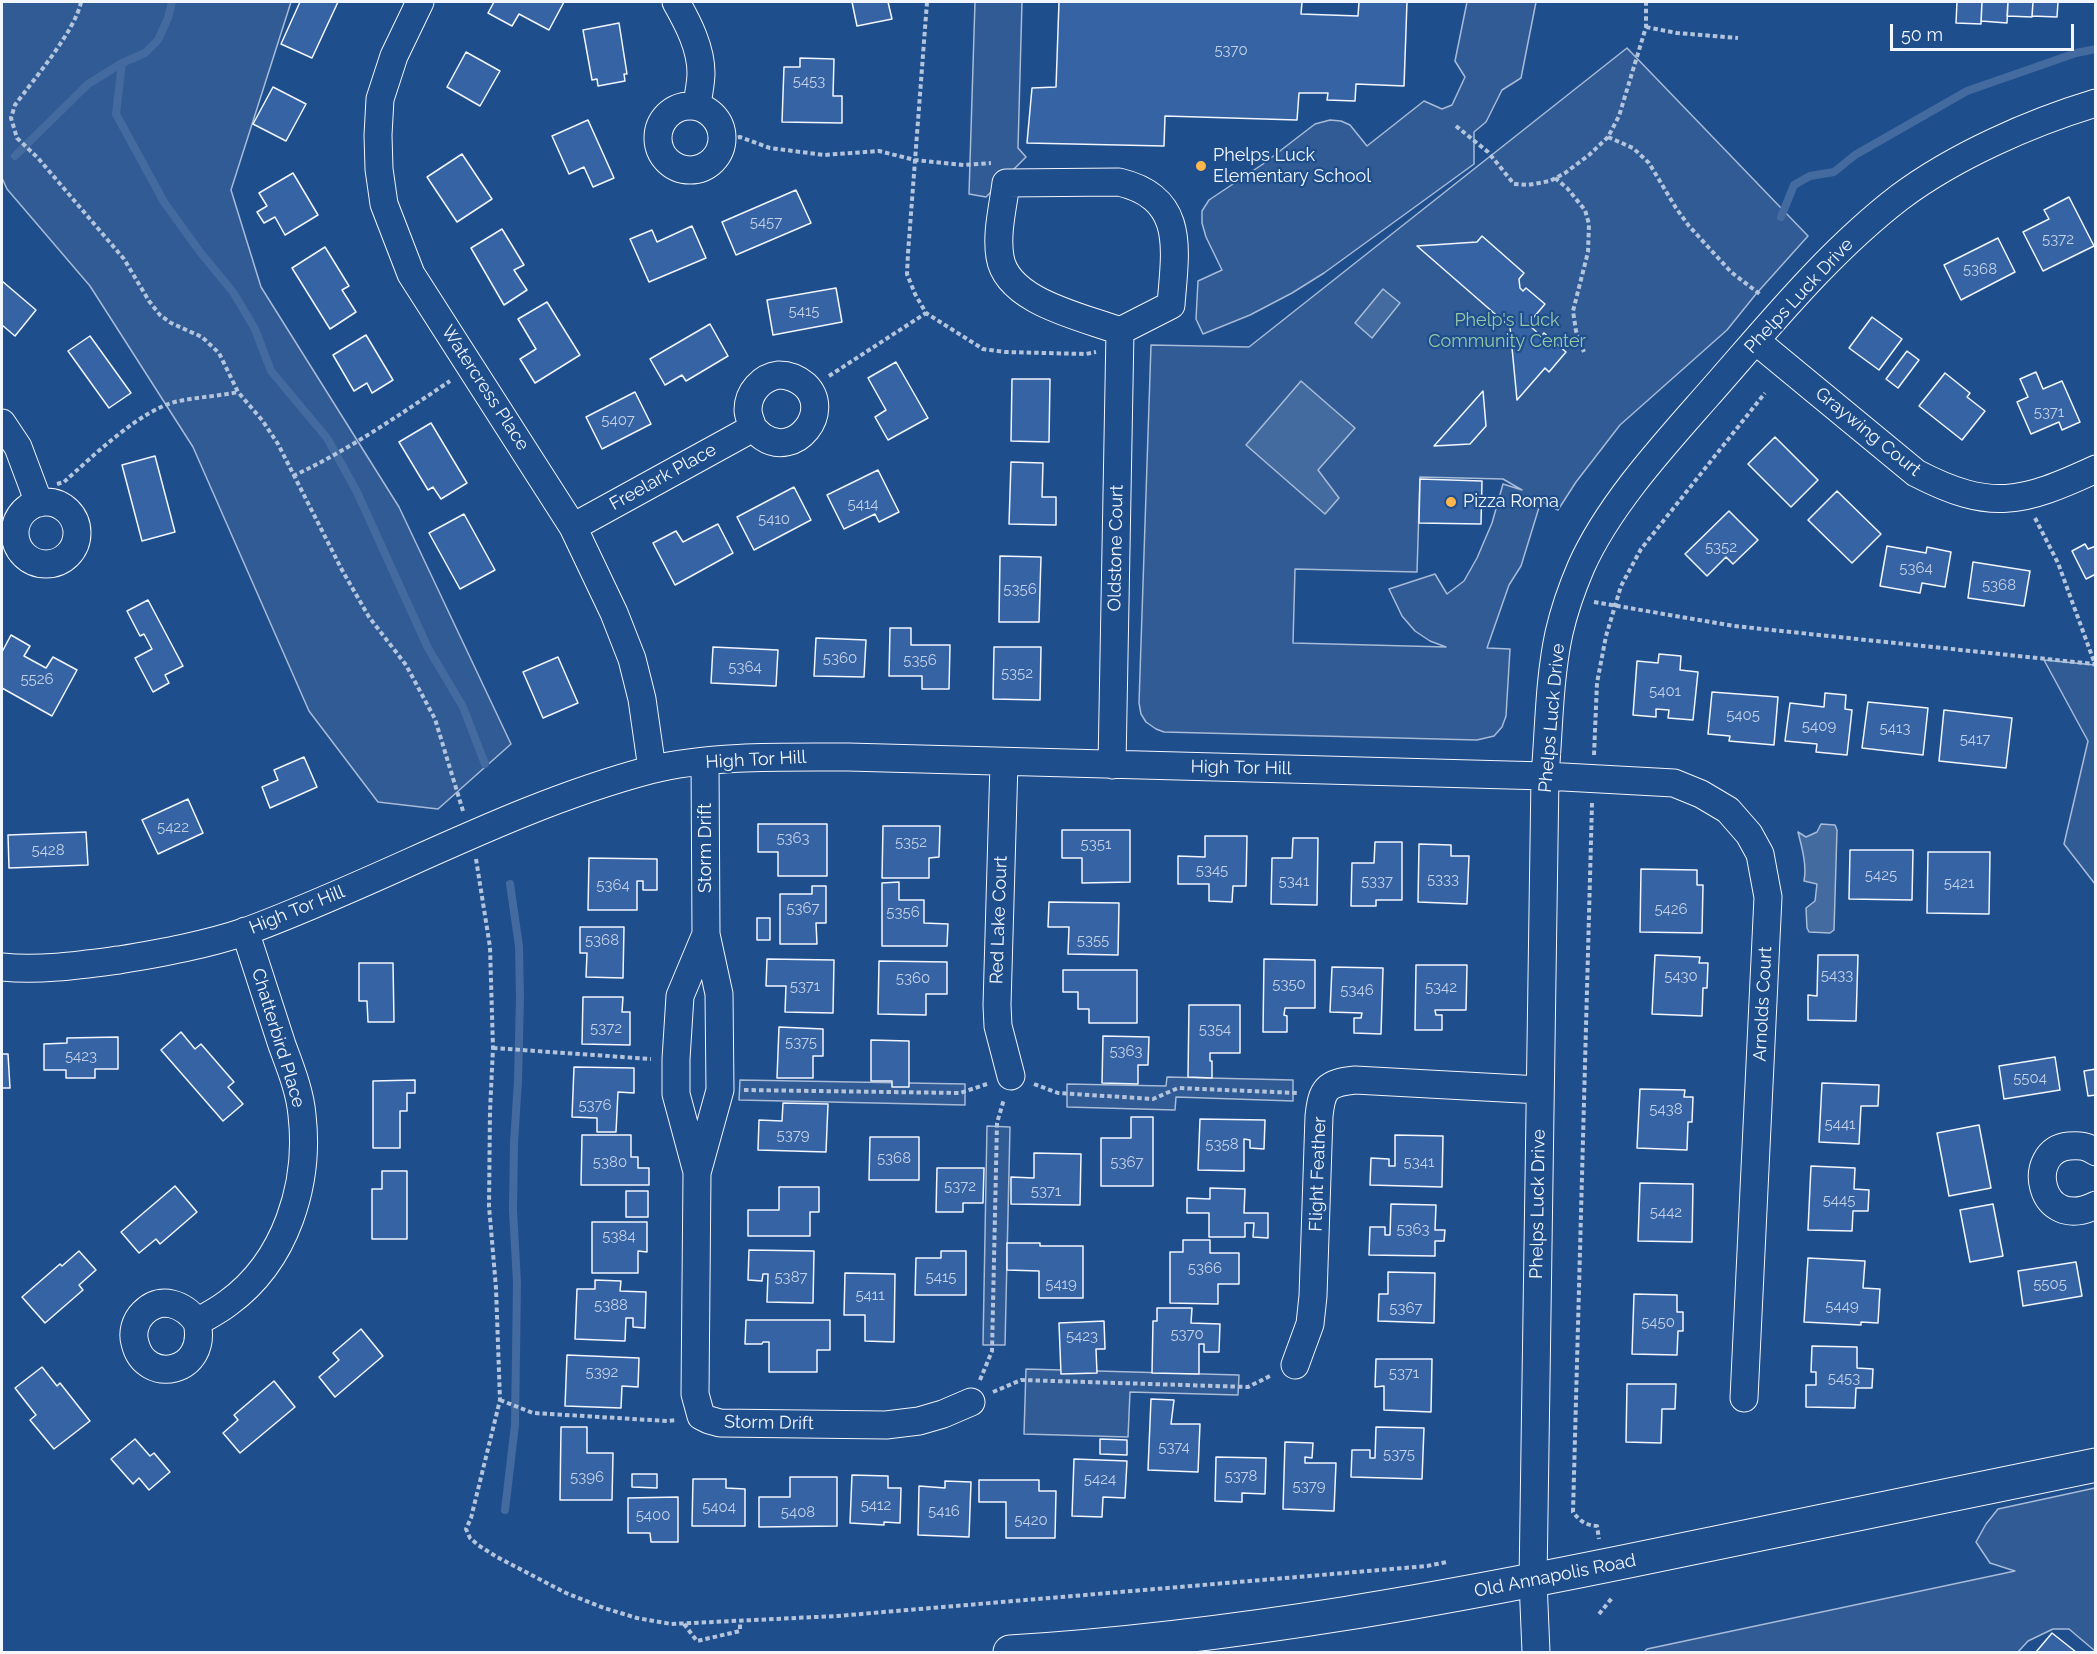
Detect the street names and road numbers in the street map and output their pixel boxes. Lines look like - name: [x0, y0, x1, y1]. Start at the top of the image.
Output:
- street label: Phelps Luck Drive: [1740, 234, 1858, 358]
- street label: Watercress Place: [437, 321, 533, 455]
- street label: Graywing Court: [1811, 383, 1925, 481]
- street label: Freelark Place: [606, 439, 720, 515]
- street label: Oldstone Court: [1104, 485, 1128, 611]
- street label: Phelps Luck Drive: [1535, 643, 1569, 793]
- street label: High Tor Hill: [705, 747, 807, 773]
- street label: High Tor Hill: [1190, 756, 1292, 780]
- street label: Storm Drift: [695, 803, 717, 893]
- street label: Red Lake Court: [986, 855, 1012, 985]
- street label: High Tor Hill: [246, 881, 348, 939]
- street label: Arnolds Court: [1749, 946, 1777, 1062]
- street label: Chatterbird Place: [247, 966, 309, 1110]
- street label: Flight Feather: [1305, 1116, 1331, 1232]
- street label: Phelps Luck Drive: [1526, 1129, 1550, 1279]
- street label: Storm Drift: [724, 1411, 814, 1435]
- street label: Old Annapolis Road: [1472, 1550, 1638, 1602]

